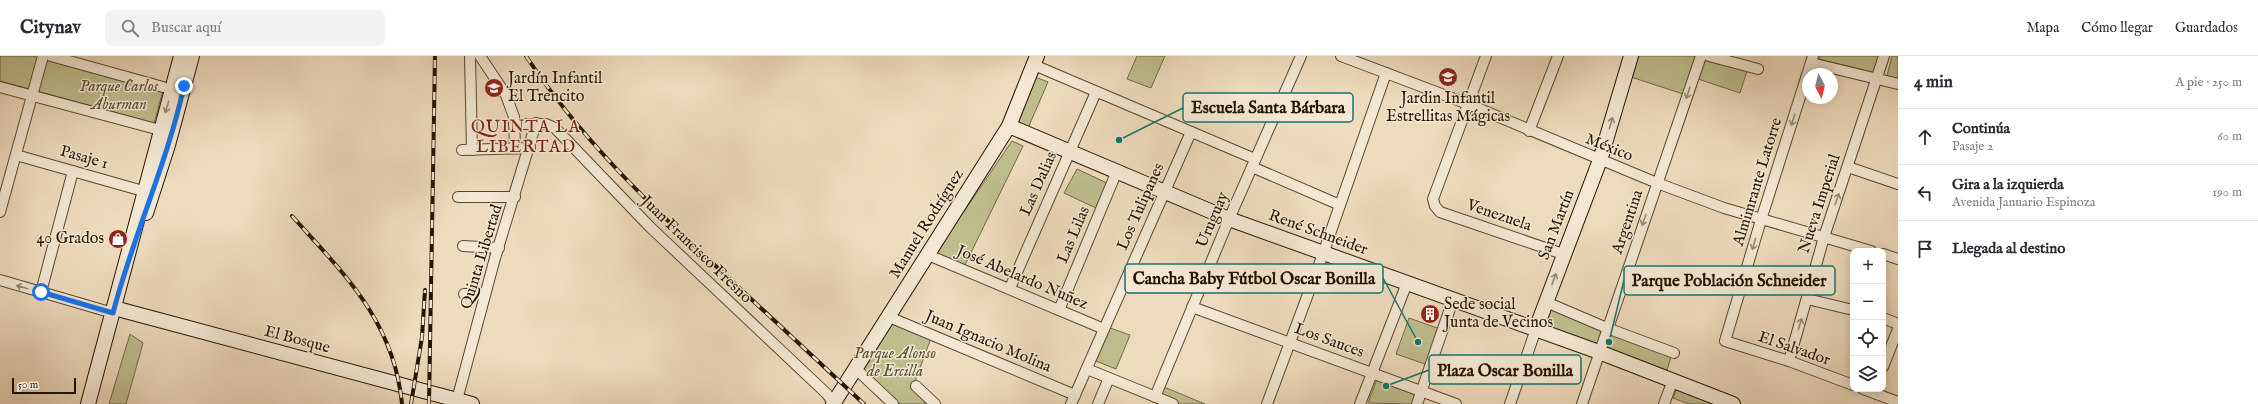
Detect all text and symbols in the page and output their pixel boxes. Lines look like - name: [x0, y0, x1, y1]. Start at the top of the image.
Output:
- search box: [105, 10, 385, 46]
- text: Citynav: [20, 16, 81, 40]
- icon: search: [119, 17, 141, 39]
- text: Buscar aquí: [151, 18, 221, 37]
- text: Mapa: [2026, 19, 2059, 37]
- text: Cómo llegar: [2081, 19, 2153, 37]
- text: Guardados: [2175, 19, 2238, 37]
- school or university icon: Jardin Infantil Estrellitas Mágicas: [1437, 66, 1459, 88]
- north arrow: [1802, 68, 1838, 104]
- place label: Jardín Infantil El Trencito: [506, 69, 603, 107]
- text: 4 min: [1914, 72, 1953, 93]
- text: A pie · 250 m: [2175, 74, 2242, 91]
- park label: Parque Carlos Aburman: [80, 77, 159, 115]
- route end: [175, 77, 193, 95]
- school or university icon: Jardín Infantil El Trencito: [483, 77, 505, 99]
- one-way arrow: [1684, 86, 1691, 99]
- place label: Jardin Infantil Estrellitas Mágicas: [1386, 89, 1510, 127]
- callout: Escuela Santa Bárbara: [1183, 93, 1353, 122]
- text: Escuela Santa Bárbara: [1191, 98, 1346, 119]
- one-way arrow: [163, 100, 170, 113]
- one-way arrow: [1789, 113, 1796, 126]
- street label: Almimrante Latorre: [1729, 115, 1787, 250]
- district label: QUINTA LA LIBERTAD: [471, 117, 581, 158]
- one-way arrow: [1608, 117, 1615, 130]
- text: Continúa: [1952, 119, 2010, 138]
- icon: ahead: [1914, 126, 1936, 148]
- text: 60 m: [2217, 128, 2242, 145]
- street label: México: [1582, 129, 1636, 167]
- text: Pasaje 2: [1952, 138, 1993, 155]
- street label: Pasaje 1: [58, 142, 110, 174]
- street label: Las Dalias: [1016, 148, 1062, 219]
- street label: Nueva Imperial: [1795, 151, 1846, 256]
- street label: Los Tulipanes: [1113, 160, 1169, 254]
- street label: Manuel Rodríguez: [885, 166, 969, 282]
- text: Gira a la izquierda: [1952, 175, 2064, 194]
- icon: left: [1914, 182, 1936, 204]
- text: 190 m: [2212, 184, 2242, 201]
- street label: San Martín: [1535, 187, 1580, 263]
- street label: Argentina: [1607, 187, 1648, 258]
- street label: Uruguay: [1192, 189, 1234, 251]
- street label: Juan Francisco Fresno: [635, 191, 756, 308]
- one-way arrow: [1834, 193, 1841, 206]
- text: Avenida Januario Espinoza: [1952, 194, 2095, 211]
- street label: Venezuela: [1463, 195, 1534, 236]
- street label: Quinta Libertad: [457, 202, 508, 312]
- street label: Las Lilas: [1053, 203, 1095, 267]
- street label: René Schneider: [1266, 206, 1370, 260]
- one-way arrow: [1640, 214, 1647, 227]
- shop icon: 40 Grados: [107, 228, 129, 250]
- place label: 40 Grados: [37, 229, 104, 249]
- one-way arrow: [1750, 237, 1757, 250]
- icon: arrive: [1914, 238, 1936, 260]
- text: Llegada al destino: [1952, 239, 2065, 258]
- street label: José Abelardo Nuñez: [951, 241, 1091, 315]
- map controls: [1850, 248, 1886, 392]
- button: +: [1850, 248, 1886, 284]
- callout: Cancha Baby Fútbol Oscar Bonilla: [1125, 264, 1383, 293]
- callout: Parque Población Schneider: [1624, 266, 1835, 295]
- text: Cancha Baby Fútbol Oscar Bonilla: [1133, 269, 1376, 290]
- text: Parque Población Schneider: [1632, 271, 1827, 292]
- one-way arrow: [1551, 274, 1559, 286]
- one-way arrow: [15, 282, 28, 290]
- route start: [32, 283, 50, 301]
- button: −: [1850, 284, 1886, 320]
- place label: Sede social Junta de Vecinos: [1442, 295, 1553, 333]
- building icon: Sede social Junta de Vecinos: [1419, 303, 1441, 325]
- street label: Juan Ignacio Molina: [920, 306, 1054, 378]
- one-way arrow: [1797, 318, 1804, 331]
- street label: Los Sauces: [1292, 319, 1367, 363]
- button: locate: [1850, 320, 1886, 356]
- street label: El Bosque: [262, 322, 332, 358]
- street label: El Salvador: [1755, 327, 1833, 371]
- park label: Parque Alonso de Ercilla: [854, 344, 936, 382]
- callout: Plaza Oscar Bonilla: [1429, 355, 1581, 384]
- button: layers: [1850, 356, 1886, 392]
- text: Plaza Oscar Bonilla: [1437, 361, 1574, 382]
- scale bar: [12, 376, 76, 395]
- text: 50 m: [18, 378, 38, 392]

